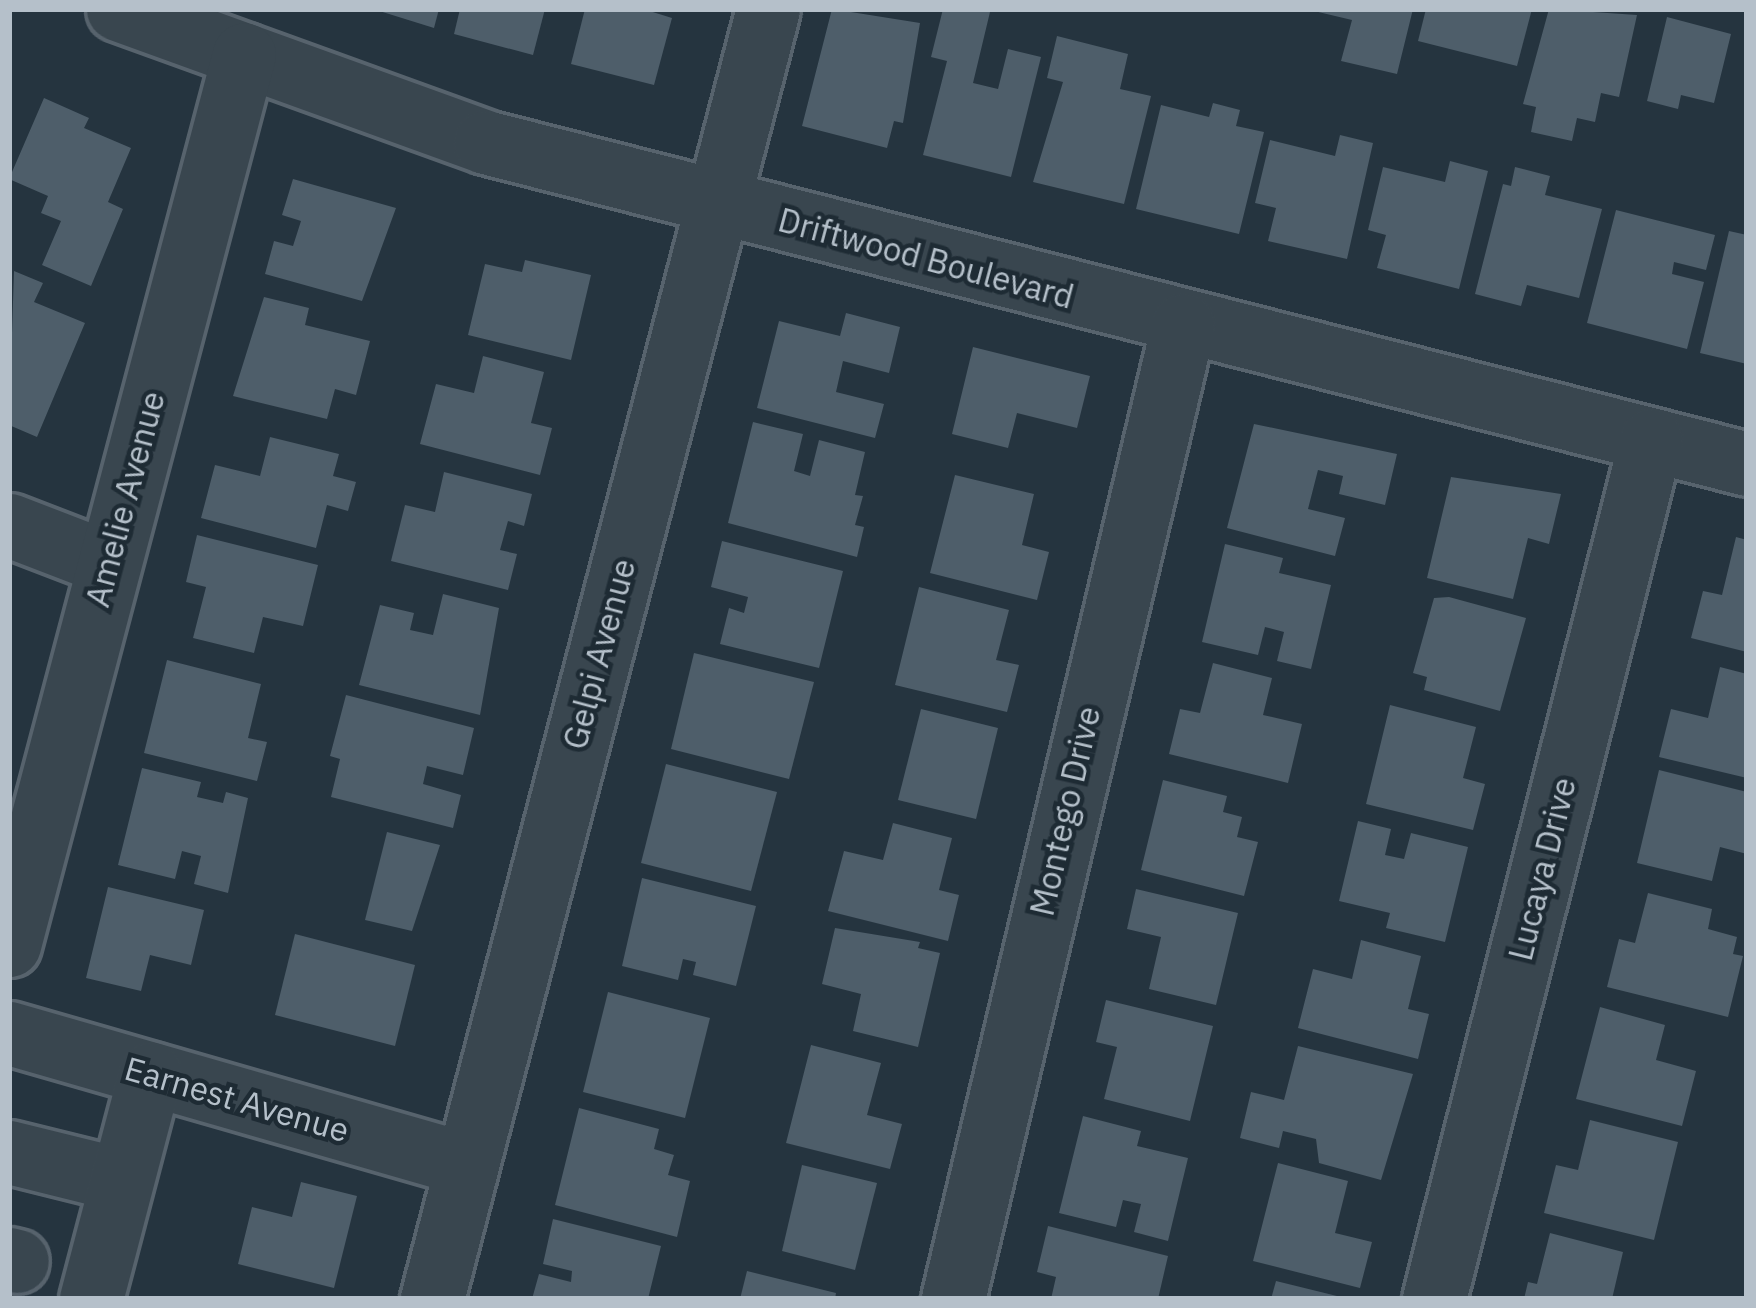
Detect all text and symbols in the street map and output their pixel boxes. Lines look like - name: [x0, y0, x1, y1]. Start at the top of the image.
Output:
- street label: Driftwood Boulevard: [774, 200, 1078, 316]
- street label: Amelie Avenue: [77, 387, 173, 611]
- street label: Gelpi Avenue: [555, 555, 643, 753]
- street label: Montego Drive: [1022, 702, 1108, 920]
- street label: Lucaya Drive: [1500, 773, 1584, 965]
- street label: Earnest Avenue: [120, 1048, 354, 1150]

